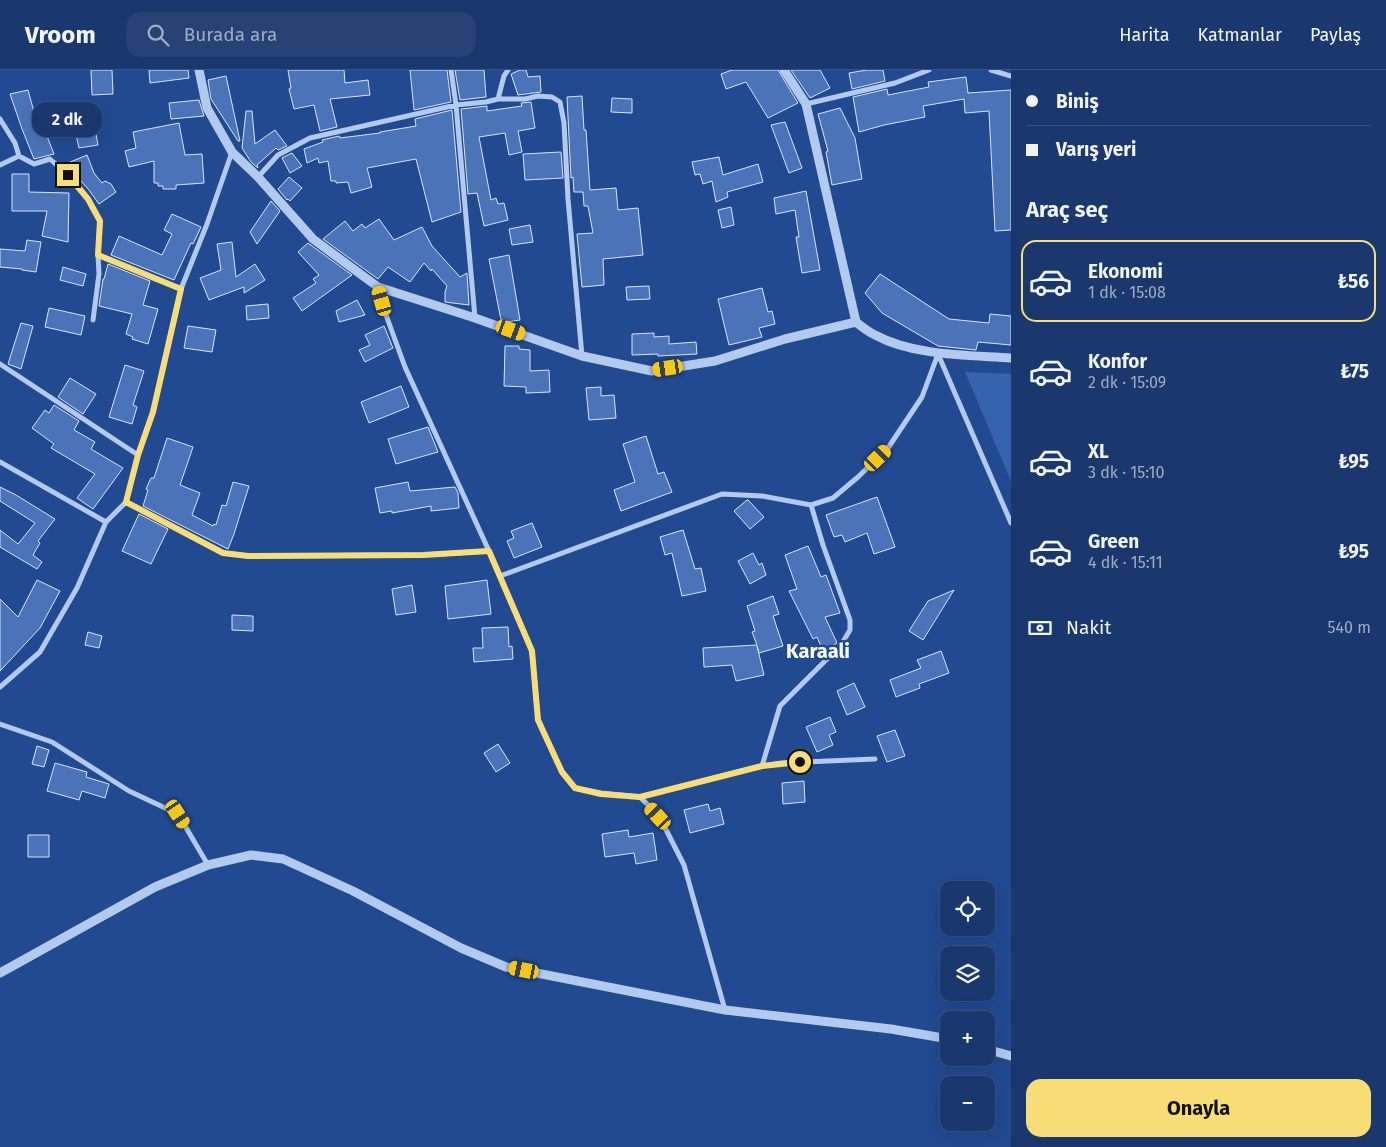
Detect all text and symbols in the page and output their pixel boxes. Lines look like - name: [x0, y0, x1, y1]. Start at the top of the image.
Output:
- search box: [126, 12, 476, 57]
- text: Vroom: [25, 21, 96, 49]
- icon: search: [144, 21, 172, 49]
- text: Burada ara: [184, 23, 277, 46]
- text: Harita: [1119, 24, 1169, 46]
- text: Katmanlar: [1197, 24, 1282, 46]
- text: Paylaş: [1310, 24, 1361, 46]
- text: Biniş: [1056, 90, 1099, 113]
- callout: 2 dk: [33, 102, 103, 138]
- text: 2 dk: [52, 110, 82, 129]
- text: Varış yeri: [1056, 138, 1136, 161]
- route end: [57, 164, 79, 186]
- text: Araç seç: [1026, 196, 1108, 223]
- icon: car: [1028, 259, 1073, 304]
- text: Ekonomi: [1088, 260, 1163, 283]
- text: ₺56: [1338, 270, 1369, 293]
- text: 1 dk · 15:08: [1088, 283, 1166, 302]
- car: [370, 285, 393, 317]
- car: [494, 318, 527, 342]
- icon: car: [1028, 349, 1073, 394]
- text: Konfor: [1088, 350, 1147, 373]
- car: [652, 358, 683, 378]
- text: ₺75: [1340, 360, 1369, 383]
- text: 2 dk · 15:09: [1088, 373, 1166, 392]
- icon: car: [1028, 439, 1073, 484]
- text: XL: [1088, 440, 1109, 463]
- car: [861, 442, 894, 474]
- text: ₺95: [1338, 450, 1369, 473]
- text: 3 dk · 15:10: [1088, 463, 1164, 482]
- icon: car: [1028, 529, 1073, 574]
- text: Green: [1088, 530, 1139, 553]
- text: ₺95: [1338, 540, 1369, 563]
- text: 4 dk · 15:11: [1088, 553, 1163, 572]
- icon: cash: [1026, 614, 1054, 642]
- text: Nakit: [1066, 616, 1111, 639]
- text: 540 m: [1328, 618, 1371, 637]
- district label: Karaali: [786, 639, 850, 663]
- route start: [789, 751, 811, 773]
- car: [163, 797, 192, 831]
- car: [642, 800, 673, 832]
- map controls: [940, 881, 995, 1131]
- button: locate: [940, 881, 995, 936]
- button: layers: [940, 946, 995, 1001]
- car: [507, 960, 540, 980]
- button: +: [940, 1011, 995, 1066]
- button: −: [940, 1076, 995, 1131]
- button: Onayla: [1026, 1079, 1371, 1137]

